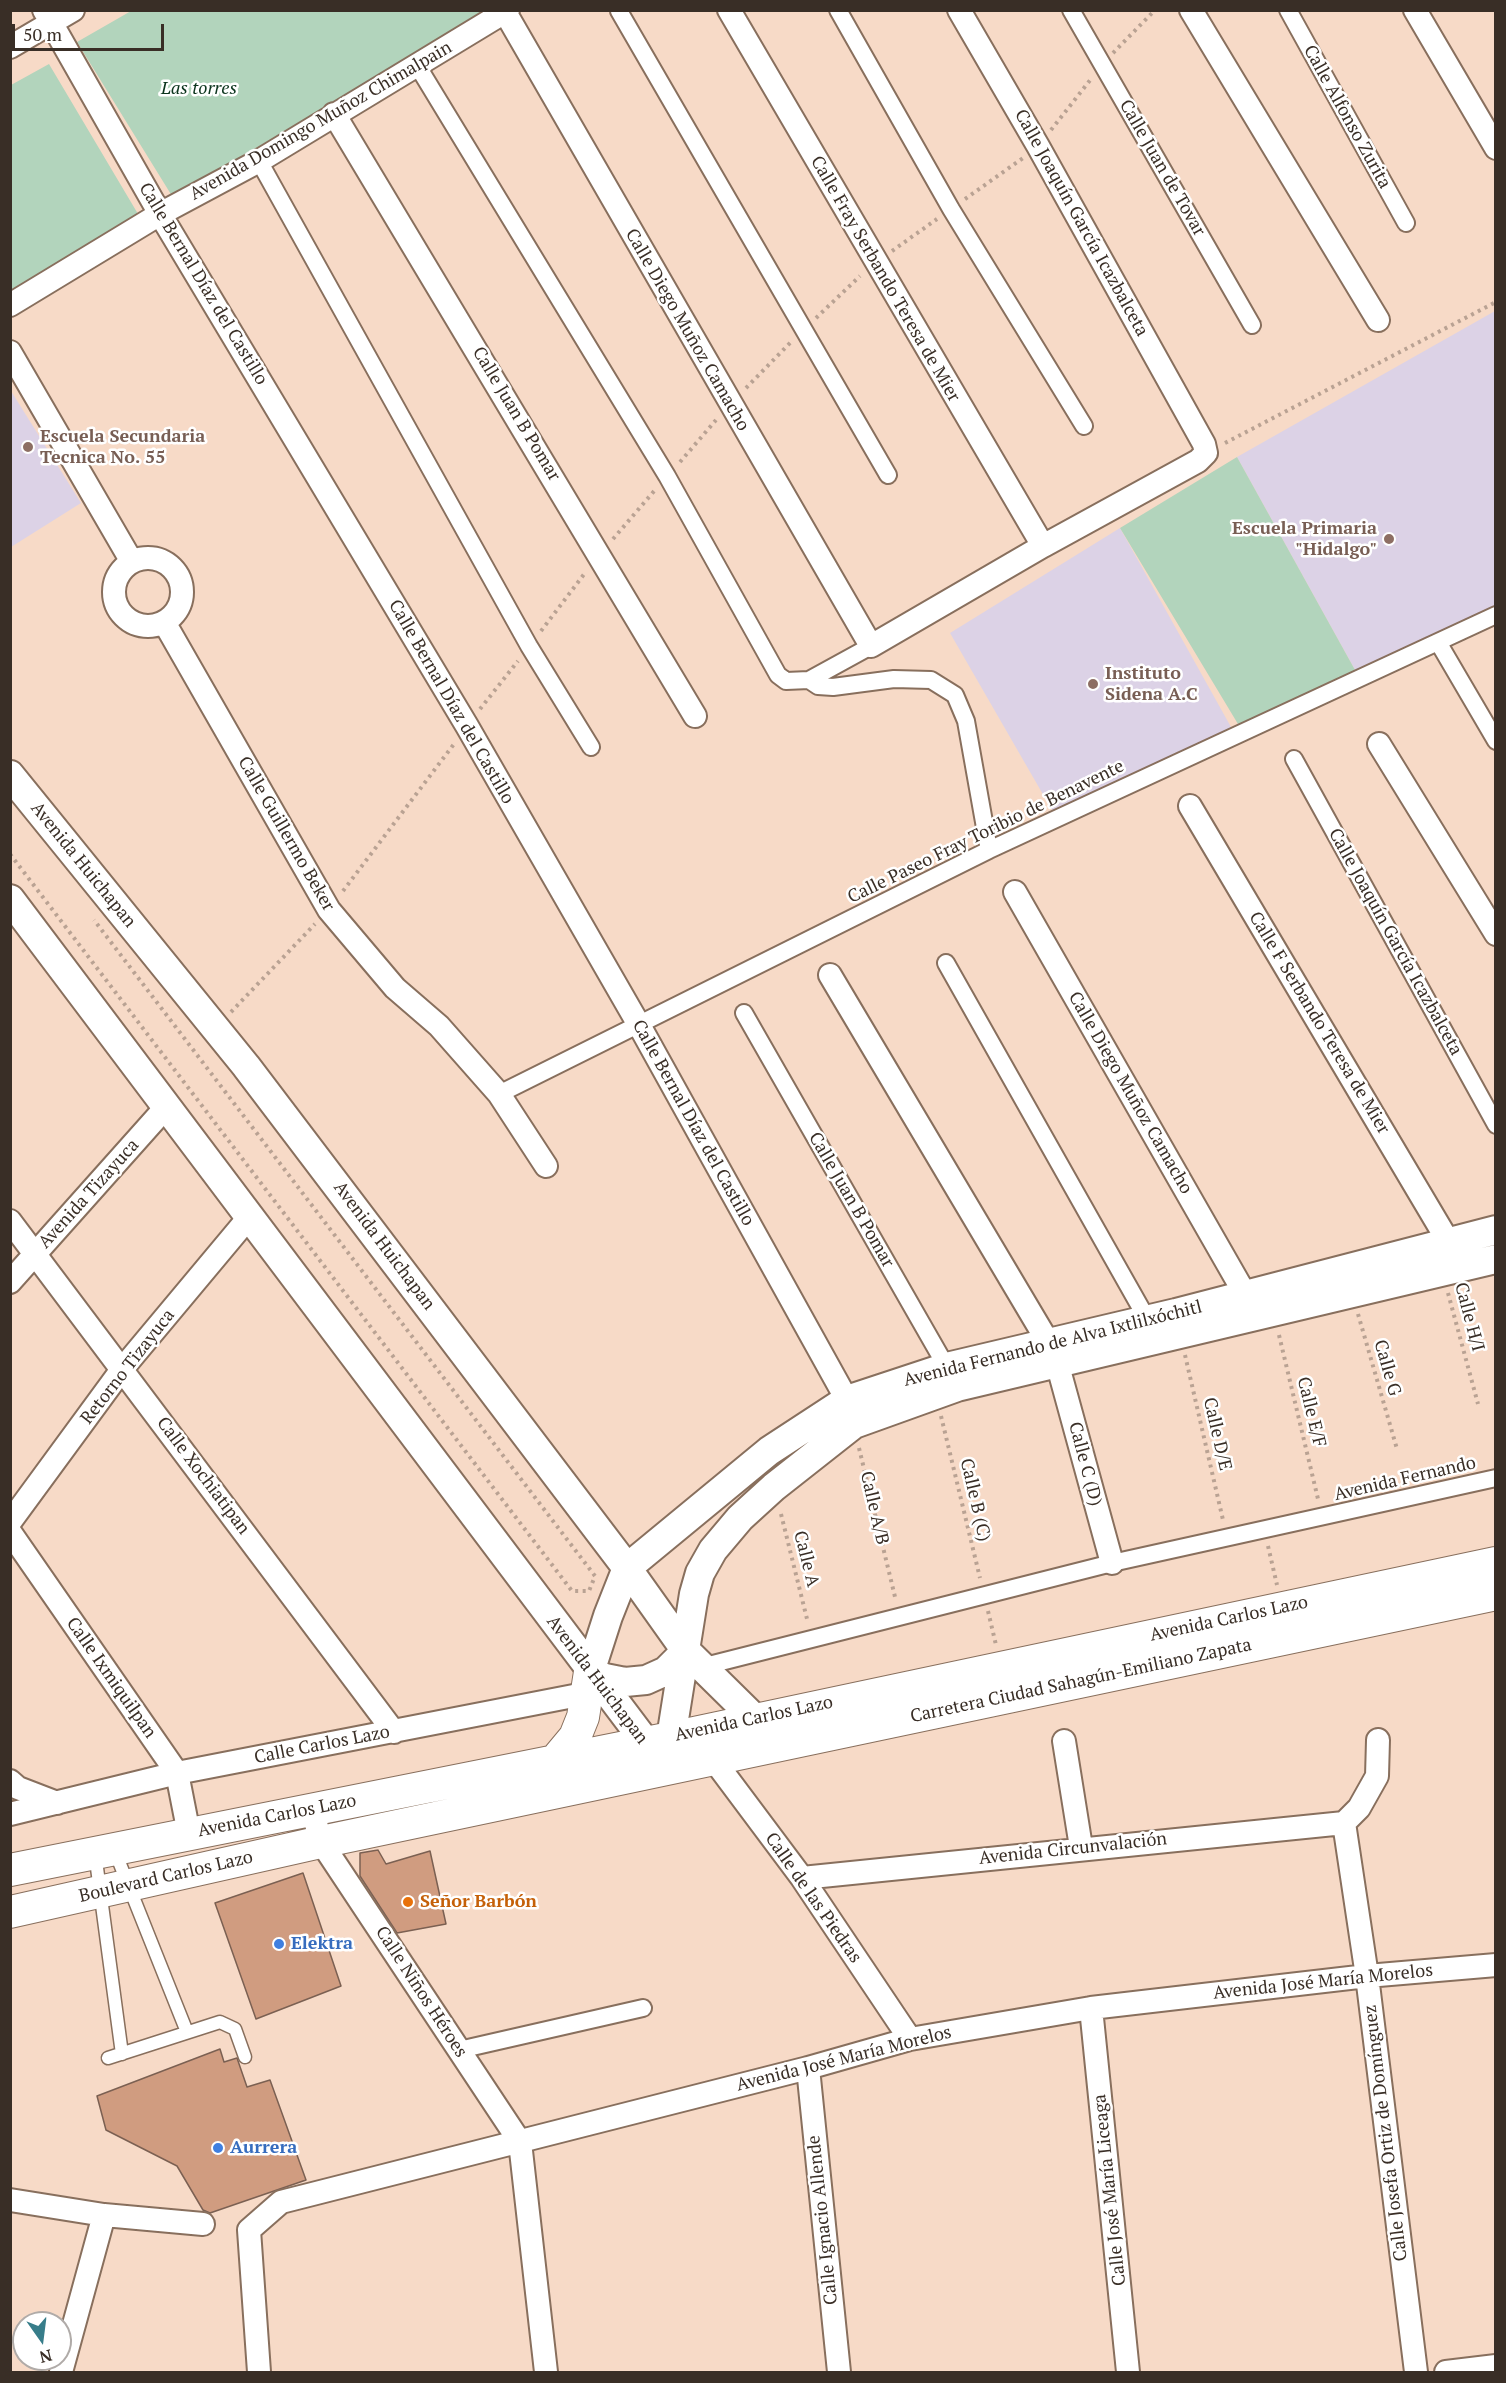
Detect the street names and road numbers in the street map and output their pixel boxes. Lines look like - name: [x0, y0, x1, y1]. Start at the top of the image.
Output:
- street label: Avenida Domingo Muñoz Chimalpain: [186, 37, 456, 205]
- street label: Calle Alfonso Zurita: [1299, 42, 1395, 192]
- street label: Calle Juan de Tovar: [1114, 96, 1210, 240]
- street label: Calle Joaquín García Icazbalceta: [1009, 106, 1153, 340]
- street label: Calle Fray Serbando Teresa de Mier: [806, 152, 964, 406]
- street label: Calle Bernal Díaz del Castillo: [134, 179, 272, 389]
- street label: Calle Diego Muñoz Camacho: [620, 225, 754, 435]
- street label: Calle Juan B Pomar: [467, 343, 565, 485]
- street label: Calle Bernal Díaz del Castillo: [384, 596, 518, 808]
- street label: Calle Guillermo Beker: [233, 753, 339, 915]
- street label: Calle Paseo Fray Toribio de Benavente: [844, 756, 1128, 908]
- street label: Avenida Huichapan: [26, 798, 140, 932]
- street label: Calle Joaquín García Icazbalceta: [1323, 825, 1467, 1059]
- street label: Calle F Serbando Teresa de Mier: [1244, 908, 1394, 1138]
- street label: Calle Diego Muñoz Camacho: [1063, 988, 1197, 1198]
- street label: Calle Bernal Díaz del Castillo: [627, 1016, 759, 1230]
- street label: Calle Juan B Pomar: [803, 1128, 899, 1272]
- street label: Avenida Tizayuca: [34, 1135, 144, 1253]
- street label: Avenida Huichapan: [329, 1177, 439, 1315]
- street label: Calle H/I: [1449, 1280, 1489, 1354]
- street label: Avenida Fernando de Alva Ixtlilxóchitl: [902, 1296, 1204, 1392]
- street label: Retorno Tizayuca: [76, 1305, 180, 1429]
- street label: Calle G: [1369, 1337, 1405, 1399]
- street label: Calle E/F: [1292, 1375, 1330, 1449]
- street label: Calle D/E: [1198, 1395, 1236, 1473]
- street label: Calle Xochiatipan: [152, 1413, 254, 1539]
- street label: Calle C (D): [1063, 1420, 1107, 1508]
- street label: Avenida Fernando: [1332, 1452, 1478, 1506]
- street label: Calle B (C): [955, 1456, 995, 1544]
- street label: Calle A/B: [855, 1469, 893, 1547]
- street label: Calle A: [789, 1529, 823, 1589]
- street label: Avenida Carlos Lazo: [1148, 1592, 1310, 1646]
- street label: Avenida Huichapan: [542, 1611, 652, 1749]
- street label: Calle Ixmiquilpan: [61, 1613, 161, 1743]
- street label: Carretera Ciudad Sahagún-Emiliano Zapata: [908, 1634, 1254, 1728]
- street label: Avenida Carlos Lazo: [673, 1692, 835, 1746]
- street label: Calle Carlos Lazo: [252, 1721, 392, 1769]
- street label: Avenida Carlos Lazo: [196, 1790, 358, 1842]
- street label: Avenida Circunvalación: [978, 1828, 1168, 1870]
- street label: Calle de las Piedras: [760, 1829, 866, 1967]
- street label: Boulevard Carlos Lazo: [77, 1846, 255, 1908]
- street label: Calle Niños Héroes: [370, 1922, 472, 2062]
- street label: Avenida José María Morelos: [1212, 1960, 1434, 2004]
- street label: Calle Josefa Ortiz de Domínguez: [1360, 2004, 1412, 2262]
- street label: Avenida José María Morelos: [734, 2022, 954, 2096]
- street label: Calle José María Liceaga: [1089, 2093, 1131, 2287]
- street label: Calle Ignacio Allende: [803, 2134, 843, 2306]

